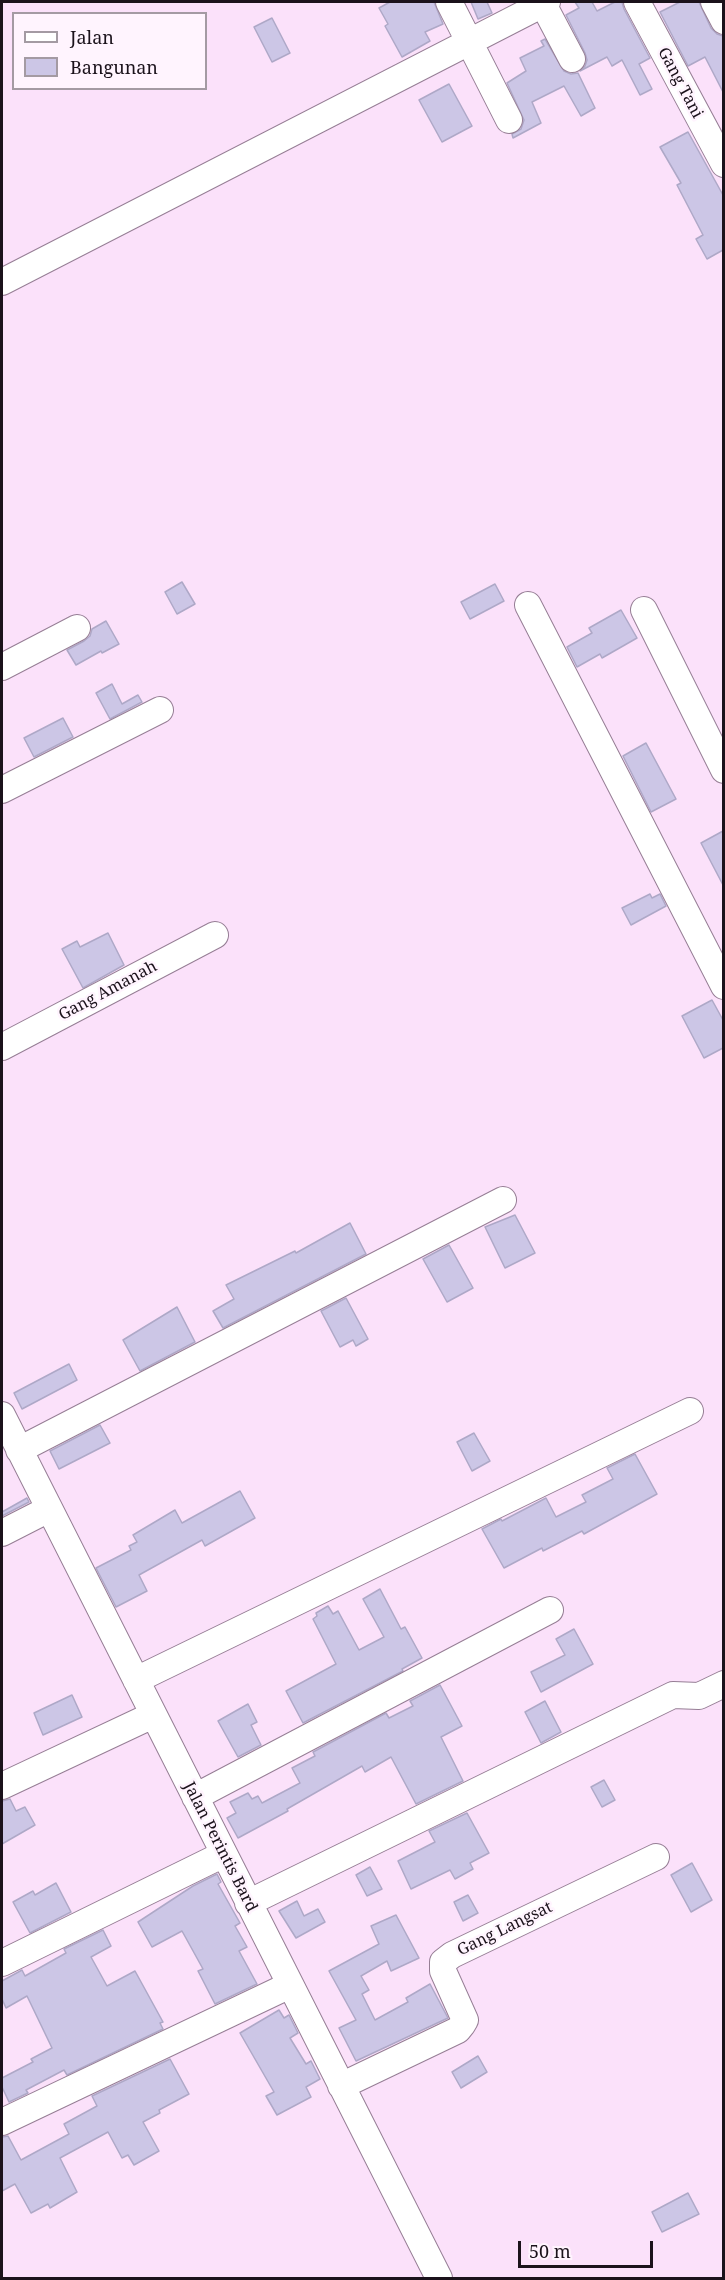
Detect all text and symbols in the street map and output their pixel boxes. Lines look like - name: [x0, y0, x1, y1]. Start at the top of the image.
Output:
- legend: [12, 12, 207, 90]
- text: Jalan: [70, 25, 114, 49]
- street label: Gang Tani: [653, 44, 707, 122]
- text: Bangunan: [70, 55, 158, 79]
- street label: Gang Amanah: [56, 957, 160, 1025]
- street label: Jalan Perintis Bard: [179, 1779, 261, 1915]
- street label: Gang Langsat: [454, 1898, 556, 1960]
- scale bar: [521, 2229, 656, 2267]
- text: 50 m: [529, 2239, 571, 2263]

